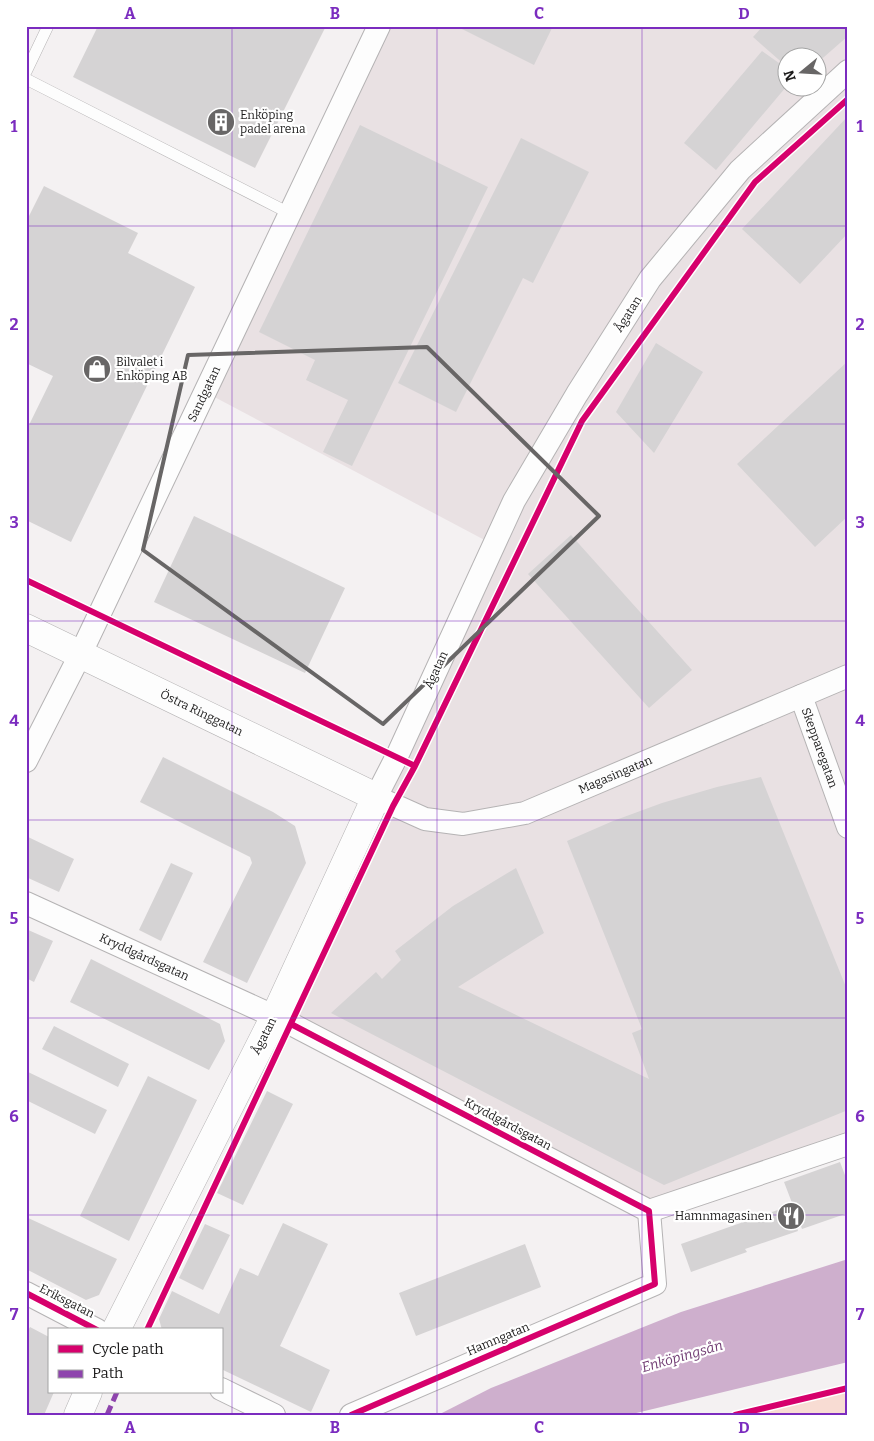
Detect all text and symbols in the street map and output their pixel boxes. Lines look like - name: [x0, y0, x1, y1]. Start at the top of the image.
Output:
- text: A: [124, 4, 136, 23]
- text: B: [330, 4, 340, 23]
- text: C: [534, 4, 544, 23]
- text: D: [738, 4, 750, 23]
- north arrow: [776, 48, 826, 98]
- text: N: [780, 68, 800, 84]
- building icon: Enköping padel arena: [206, 107, 236, 137]
- place label: Enköping padel arena: [240, 108, 306, 136]
- text: 1: [11, 117, 18, 136]
- text: 1: [857, 117, 864, 136]
- street label: Ågatan: [611, 293, 645, 335]
- text: 2: [9, 315, 19, 334]
- text: 2: [855, 315, 865, 334]
- shop icon: Bilvalet i Enköping AB: [82, 354, 112, 384]
- place label: Bilvalet i Enköping AB: [116, 355, 188, 383]
- street label: Sandgatan: [185, 364, 223, 424]
- text: 3: [9, 513, 19, 532]
- text: 3: [855, 513, 865, 532]
- street label: Ågatan: [420, 648, 451, 691]
- street label: Östra Ringgatan: [158, 686, 246, 739]
- street label: Skepparegatan: [799, 706, 841, 790]
- text: 4: [9, 711, 19, 730]
- text: 4: [855, 711, 865, 730]
- street label: Magasingatan: [576, 753, 655, 797]
- text: 5: [10, 909, 19, 928]
- text: 5: [856, 909, 865, 928]
- street label: Kryddgårdsgatan: [97, 931, 192, 984]
- street label: Ågatan: [248, 1014, 279, 1057]
- street label: Kryddgårdsgatan: [462, 1095, 554, 1153]
- text: 6: [9, 1107, 19, 1126]
- text: 6: [855, 1107, 865, 1126]
- restaurant icon: Hamnmagasinen: [776, 1201, 806, 1231]
- place label: Hamnmagasinen: [675, 1209, 772, 1223]
- street label: Eriksgatan: [37, 1281, 97, 1321]
- text: 7: [10, 1305, 19, 1324]
- text: 7: [856, 1305, 865, 1324]
- street label: Hamngatan: [465, 1319, 532, 1358]
- legend: [48, 1328, 222, 1394]
- water label: Enköpingsån: [640, 1337, 725, 1376]
- text: Cycle path: [92, 1340, 164, 1358]
- text: Path: [92, 1364, 124, 1382]
- text: A: [124, 1418, 136, 1437]
- text: B: [330, 1418, 340, 1437]
- text: C: [534, 1418, 544, 1437]
- text: D: [738, 1418, 750, 1437]

